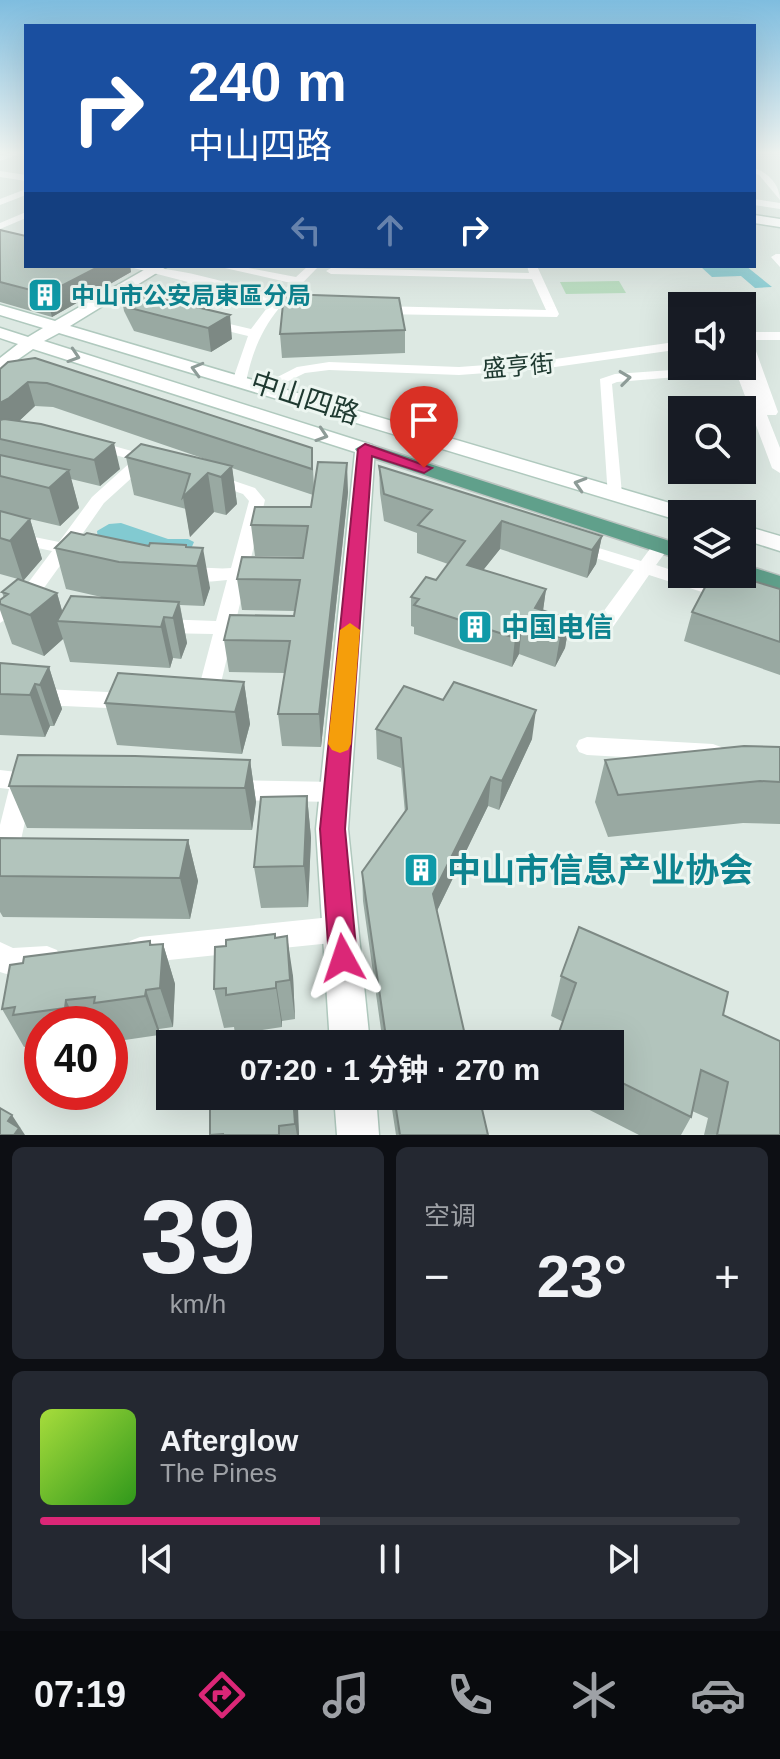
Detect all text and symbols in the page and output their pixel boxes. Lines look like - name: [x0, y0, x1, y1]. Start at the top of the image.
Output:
- text: 240 m: [188, 50, 347, 113]
- icon: right: [56, 56, 160, 160]
- text: 中山四路: [188, 125, 332, 166]
- icon: left: [284, 208, 328, 252]
- icon: ahead: [368, 208, 412, 252]
- icon: right: [452, 208, 496, 252]
- building icon: 中山市公安局東區分局: [26, 276, 64, 314]
- place label: 中山市公安局東區分局: [71, 282, 311, 309]
- map controls: [668, 292, 756, 588]
- button: sound: [668, 292, 756, 380]
- one-way arrow: [67, 347, 81, 363]
- street label: 盛亨街: [481, 349, 555, 383]
- one-way arrow: [191, 362, 205, 378]
- street label: 中山四路: [247, 366, 363, 430]
- one-way arrow: [619, 369, 632, 386]
- pin: [390, 386, 458, 468]
- button: search: [668, 396, 756, 484]
- icon: arrive: [402, 398, 446, 442]
- one-way arrow: [315, 426, 329, 442]
- one-way arrow: [574, 477, 588, 493]
- button: layers: [668, 500, 756, 588]
- building icon: 中国电信: [456, 608, 494, 646]
- place label: 中国电信: [501, 612, 613, 643]
- building icon: 中山市信息产业协会: [402, 851, 440, 889]
- place label: 中山市信息产业协会: [447, 851, 753, 889]
- position arrow: [301, 916, 385, 1000]
- speed limit sign: 40: [24, 1006, 128, 1110]
- text: 07:20 · 1 分钟 · 270 m: [240, 1053, 540, 1086]
- text: 39: [140, 1179, 256, 1295]
- text: 空调: [424, 1201, 476, 1231]
- text: 23°: [537, 1243, 627, 1310]
- text: −: [424, 1252, 450, 1301]
- text: +: [714, 1252, 740, 1301]
- text: km/h: [170, 1289, 226, 1319]
- text: Afterglow: [160, 1424, 298, 1457]
- text: The Pines: [160, 1458, 277, 1488]
- icon: previous: [135, 1537, 179, 1581]
- icon: pause: [368, 1537, 412, 1581]
- icon: next: [601, 1537, 645, 1581]
- icon: directions: [194, 1667, 250, 1723]
- icon: music: [318, 1667, 374, 1723]
- icon: phone: [442, 1667, 498, 1723]
- icon: climate: [566, 1667, 622, 1723]
- icon: car: [690, 1667, 746, 1723]
- text: 07:19: [34, 1674, 126, 1715]

